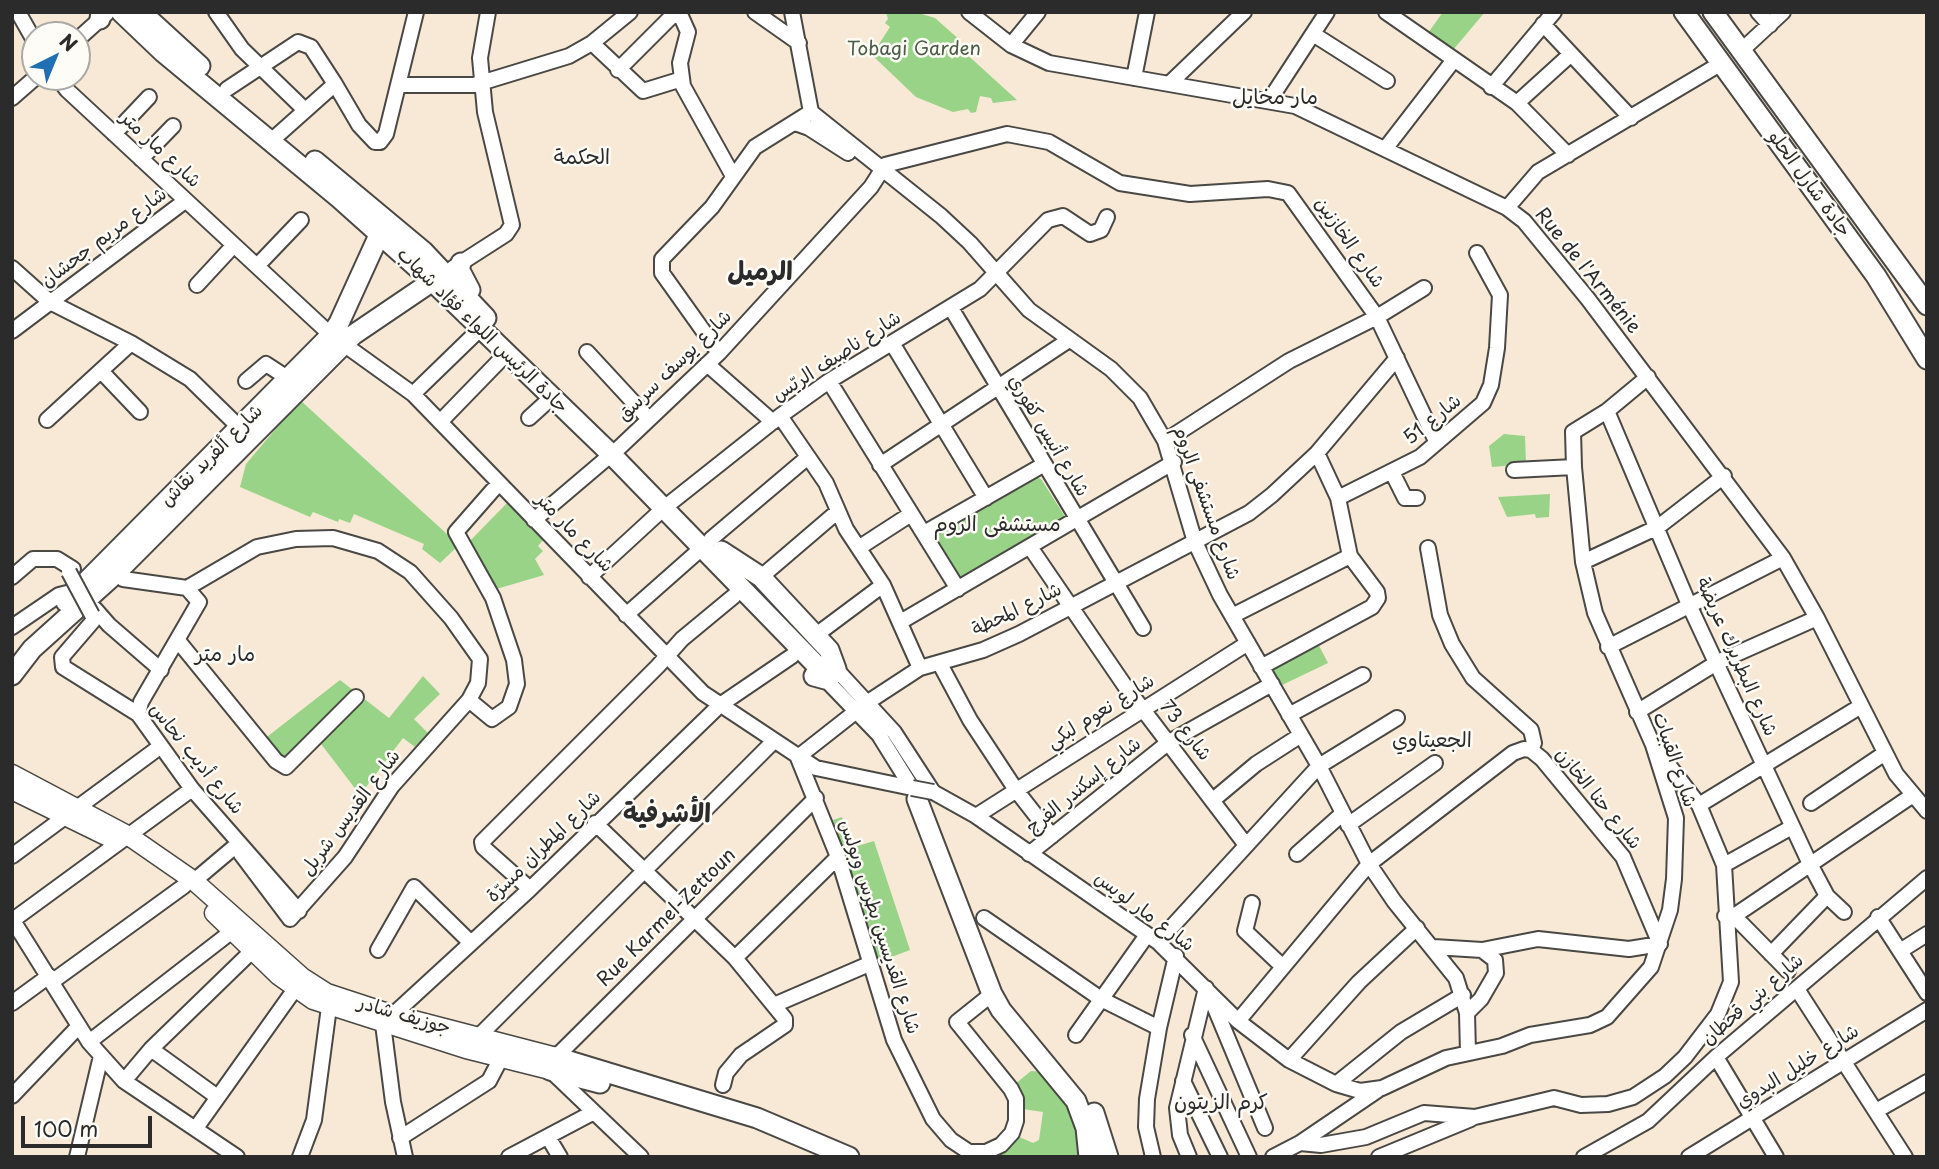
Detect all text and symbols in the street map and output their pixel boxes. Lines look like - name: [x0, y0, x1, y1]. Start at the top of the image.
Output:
- north arrow: [21, 21, 91, 91]
- text: N: [54, 27, 84, 57]
- park label: Tobagi Garden: [847, 39, 981, 61]
- district label: مار مخايل: [1232, 85, 1318, 111]
- street label: شارع مار متر: [115, 107, 205, 193]
- street label: جادة شارل الحلو: [1763, 126, 1855, 242]
- district label: الحكمة: [554, 145, 610, 171]
- street label: شارع مريم جحشان: [36, 183, 172, 293]
- street label: شارع الخازنين: [1309, 193, 1389, 293]
- street label: Rue de l'Arménie: [1529, 204, 1645, 338]
- street label: جادة الرئيس اللواء فؤاد شهاب: [392, 243, 572, 419]
- district label: الرميل: [727, 257, 793, 289]
- street label: شارع يوسف سرسق: [613, 306, 737, 426]
- street label: شارع ناصيف الريّس: [768, 307, 906, 407]
- street label: شارع أنيس كفوري: [1003, 371, 1093, 501]
- street label: شارع 51: [1400, 390, 1466, 450]
- street label: شارع ألفريد نقاش: [156, 400, 268, 512]
- street label: شارع مستشفى الروم: [1168, 423, 1244, 583]
- street label: شارع مار متر: [530, 488, 618, 578]
- district label: مستشفى الروم: [933, 512, 1061, 538]
- street label: شارع البطريرك عريضة: [1691, 574, 1781, 740]
- street label: شارع المحطة: [968, 578, 1066, 642]
- district label: مار متر: [195, 642, 255, 668]
- street label: شارع نعوم لبكي: [1043, 670, 1159, 754]
- street label: شارع 73: [1154, 696, 1216, 766]
- street label: شارع أديب نحاس: [144, 699, 248, 819]
- street label: شارع القبيات: [1647, 710, 1701, 810]
- district label: الجعيتاوي: [1392, 728, 1472, 754]
- street label: شارع إسكندر الفرح: [1022, 733, 1146, 839]
- street label: شارع حنا الخازن: [1550, 744, 1646, 854]
- street label: شارع القديس شربل: [296, 746, 406, 880]
- street label: شارع المطران مسرّة: [482, 786, 606, 908]
- district label: الأشرفية: [623, 799, 711, 831]
- street label: شارع القديسين بطرس وبولس: [834, 817, 924, 1037]
- street label: Rue Karmel-Zettoun: [593, 844, 741, 992]
- street label: شارع مار لويس: [1089, 867, 1199, 957]
- street label: شارع بني قحطان: [1697, 950, 1809, 1050]
- street label: جوزيف شادر: [355, 992, 453, 1040]
- street label: شارع خليل البدوي: [1732, 1020, 1864, 1114]
- district label: كرم الزيتون: [1174, 1090, 1268, 1116]
- scale bar: [24, 1102, 156, 1146]
- text: 100 m: [34, 1112, 98, 1144]

